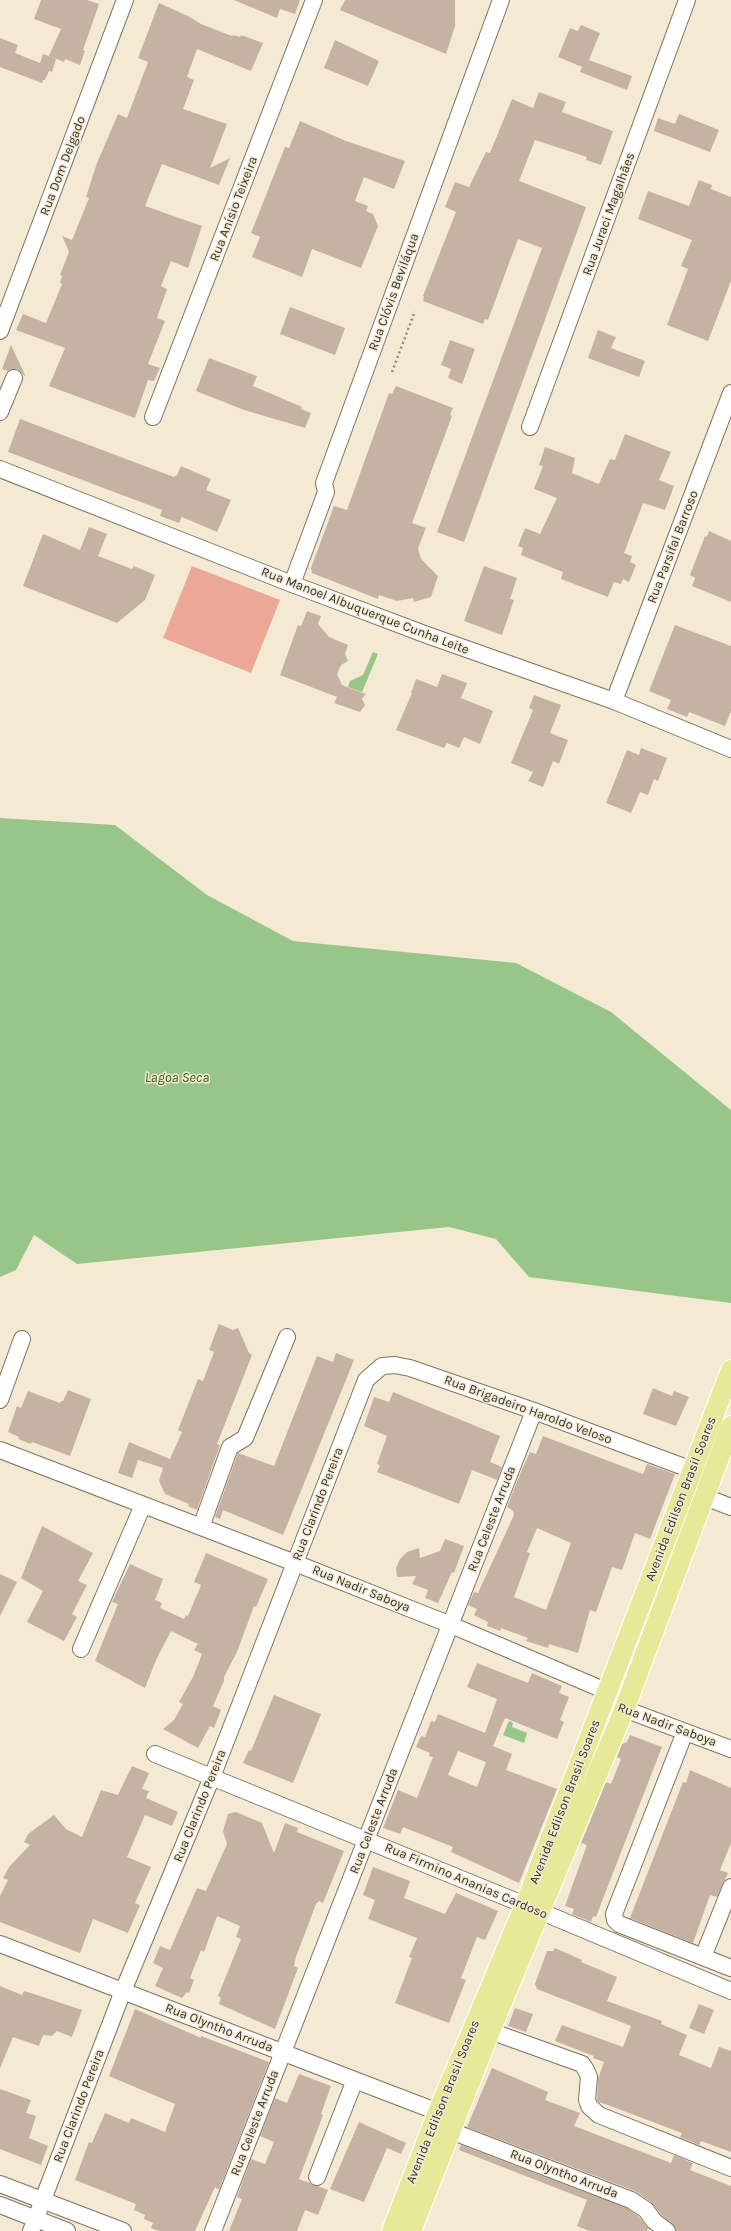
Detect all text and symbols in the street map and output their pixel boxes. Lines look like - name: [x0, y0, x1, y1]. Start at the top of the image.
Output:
- street label: Rua Dom Delgado: [37, 114, 89, 218]
- street label: Rua Juraci Magalhães: [580, 150, 638, 278]
- street label: Rua Anísio Teixeira: [207, 154, 261, 264]
- street label: Rua Clóvis Beviláqua: [366, 231, 422, 353]
- street label: Rua Parsifal Barroso: [644, 488, 702, 606]
- street label: Rua Manoel Albuquerque Cunha Leite: [259, 564, 471, 658]
- water label: Lagoa Seca: [145, 1070, 209, 1086]
- street label: Rua Brigadeiro Haroldo Veloso: [442, 1372, 614, 1448]
- street label: Avenida Edilson Brasil Soares: [642, 1414, 720, 1584]
- street label: Rua Clarindo Pereira: [289, 1445, 347, 1563]
- street label: Rua Celeste Arruda: [465, 1464, 519, 1574]
- street label: Rua Nadir Saboya: [310, 1562, 412, 1616]
- street label: Rua Nadir Saboya: [615, 1700, 719, 1750]
- street label: Avenida Edilson Brasil Soares: [526, 1717, 604, 1887]
- street label: Rua Clarindo Pereira: [170, 1747, 230, 1865]
- street label: Rua Celeste Arruda: [347, 1766, 401, 1876]
- street label: Rua Firmino Ananias Cardoso: [382, 1840, 550, 1922]
- street label: Rua Olyntho Arruda: [163, 2000, 275, 2056]
- street label: Avenida Edilson Brasil Soares: [403, 2018, 483, 2186]
- street label: Rua Clarindo Pereira: [50, 2047, 108, 2165]
- street label: Rua Celeste Arruda: [228, 2068, 282, 2178]
- street label: Rua Olyntho Arruda: [508, 2146, 620, 2202]

